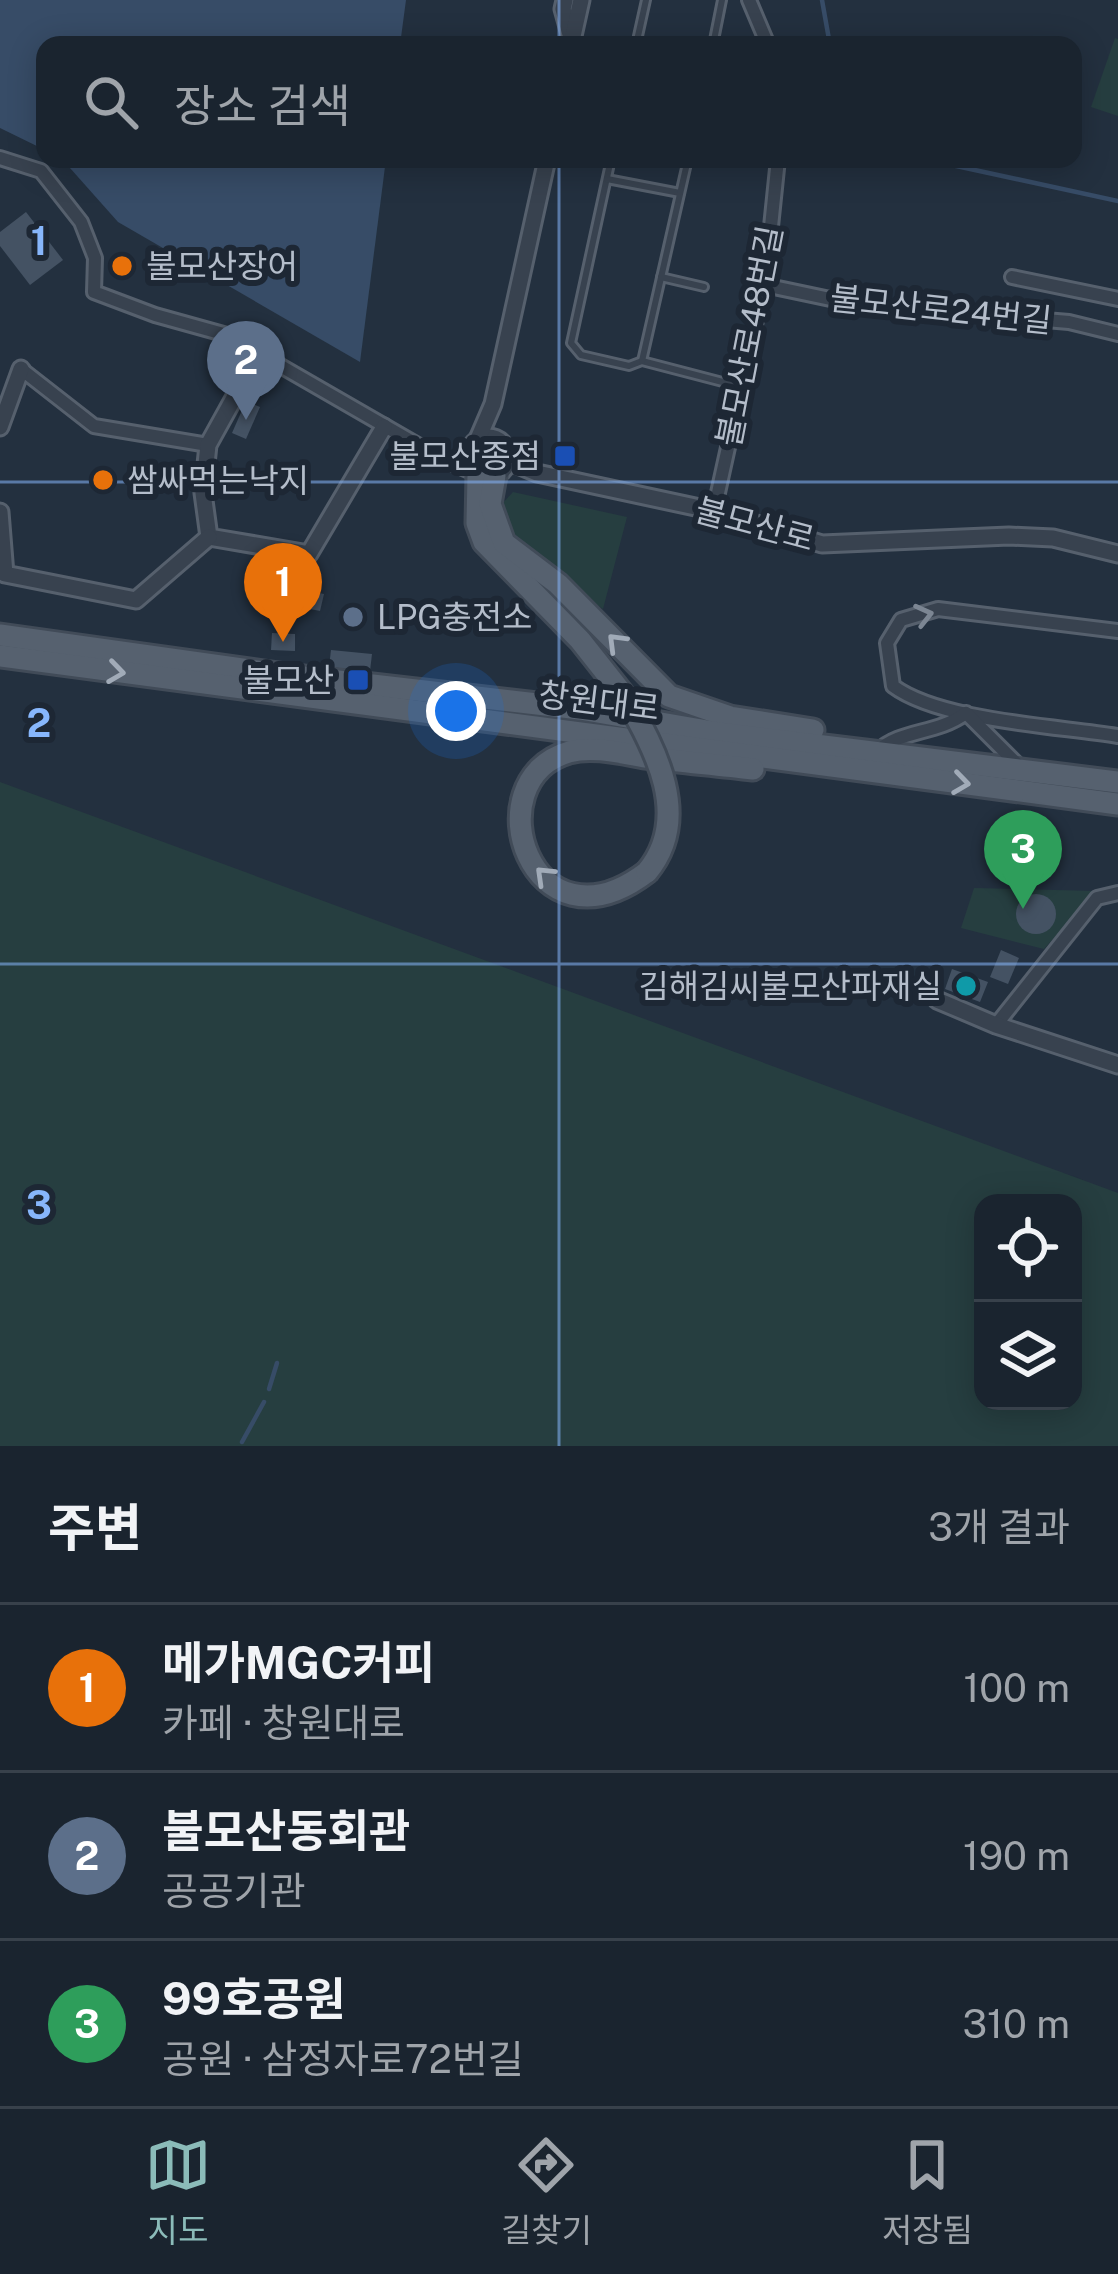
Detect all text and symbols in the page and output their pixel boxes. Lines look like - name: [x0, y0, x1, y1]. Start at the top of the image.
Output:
- search box: [36, 36, 1082, 168]
- icon: search: [78, 69, 144, 135]
- text: 장소 검색: [174, 79, 351, 132]
- text: 1: [31, 218, 47, 264]
- street label: 불모산로48번길: [709, 222, 789, 450]
- place label: 불모산장어: [146, 247, 298, 285]
- marker: 불모산장어: [109, 253, 135, 279]
- street label: 불모산로24번길: [828, 278, 1054, 340]
- pin: 2: [207, 321, 285, 420]
- place label: 불모산종점: [389, 437, 541, 475]
- marker: 불모산종점: [552, 443, 578, 469]
- place label: 쌈싸먹는낙지: [127, 461, 309, 499]
- marker: 쌈싸먹는낙지: [90, 467, 116, 493]
- street label: 불모산로: [691, 490, 819, 558]
- pin: 1: [244, 543, 322, 642]
- place label: LPG충전소: [377, 598, 532, 636]
- marker: LPG충전소: [340, 604, 366, 630]
- one-way arrow: [913, 604, 934, 629]
- one-way arrow: [608, 634, 630, 656]
- one-way arrow: [106, 658, 126, 684]
- place label: 불모산: [243, 661, 334, 699]
- marker: 불모산: [345, 667, 371, 693]
- street label: 창원대로: [536, 675, 662, 727]
- your location: [426, 681, 486, 741]
- text: 2: [27, 700, 51, 746]
- one-way arrow: [951, 769, 970, 795]
- pin: 3: [984, 810, 1062, 909]
- one-way arrow: [537, 868, 559, 890]
- place label: 김해김씨불모산파재실: [638, 967, 942, 1005]
- marker: 김해김씨불모산파재실: [953, 973, 979, 999]
- text: 3: [26, 1182, 52, 1228]
- map controls: [974, 1194, 1082, 1410]
- button: locate: [974, 1194, 1082, 1302]
- button: layers: [974, 1302, 1082, 1410]
- text: 주변: [48, 1498, 142, 1557]
- text: 3개 결과: [928, 1504, 1070, 1550]
- text: 메가MGC커피: [162, 1636, 435, 1689]
- text: 1: [79, 1665, 95, 1711]
- text: 100 m: [963, 1665, 1070, 1711]
- text: 카페 · 창원대로: [162, 1700, 405, 1746]
- text: 불모산동회관: [162, 1804, 410, 1857]
- text: 2: [75, 1833, 99, 1879]
- text: 190 m: [963, 1833, 1070, 1879]
- text: 공공기관: [162, 1868, 306, 1914]
- text: 99호공원: [162, 1972, 345, 2025]
- text: 3: [74, 2001, 100, 2047]
- text: 310 m: [962, 2001, 1070, 2047]
- text: 공원 · 삼정자로72번길: [162, 2036, 524, 2082]
- tab: 지도: [145, 2132, 211, 2252]
- tab: 길찾기: [501, 2132, 592, 2252]
- tab: 저장됨: [882, 2132, 973, 2252]

